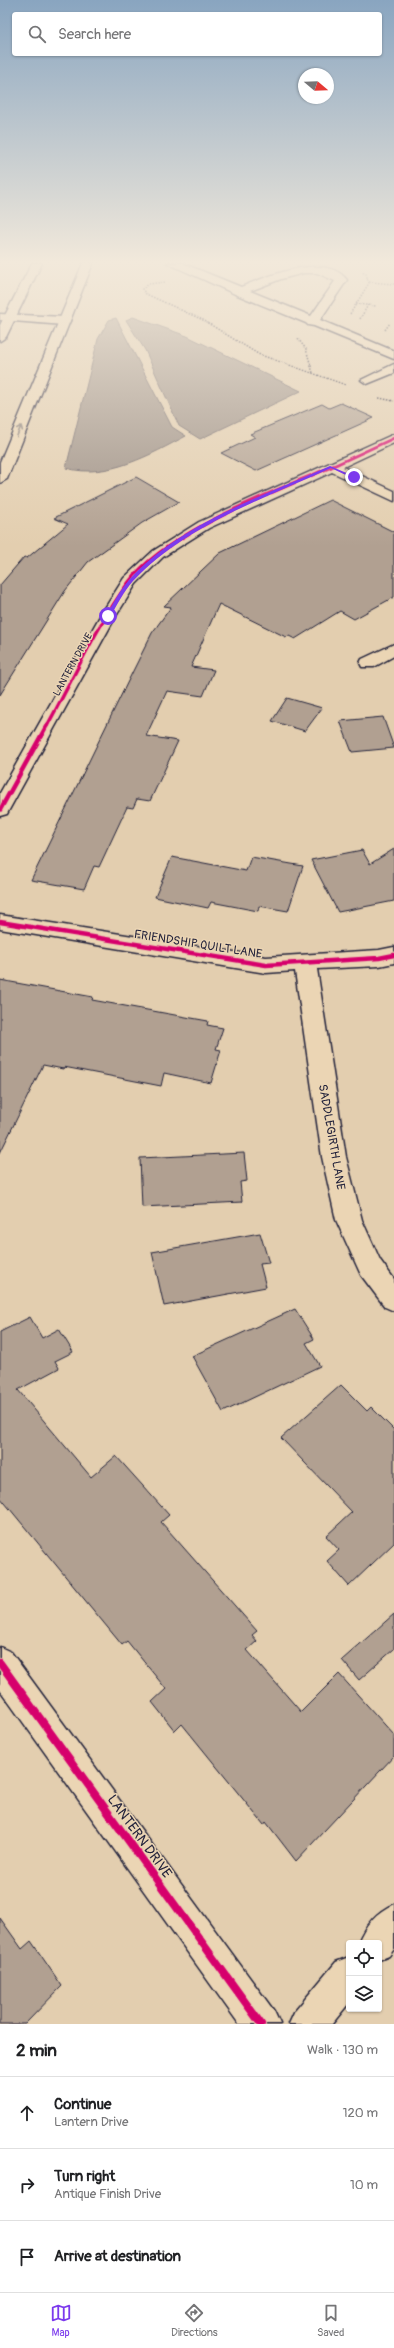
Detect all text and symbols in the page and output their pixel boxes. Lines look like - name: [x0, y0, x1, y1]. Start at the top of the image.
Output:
- search box: [12, 12, 382, 56]
- icon: search: [26, 23, 48, 45]
- text: Search here: [58, 25, 131, 44]
- north arrow: [298, 68, 334, 104]
- one-way arrow: [16, 426, 24, 438]
- route end: [345, 468, 363, 486]
- route start: [99, 607, 117, 625]
- street label: LANTERN DRIVE: [51, 631, 95, 698]
- street label: FRIENDSHIP QUILT LANE: [133, 927, 263, 962]
- street label: SADDLEGIRTH LANE: [315, 1083, 348, 1191]
- street label: LANTERN DRIVE: [104, 1791, 175, 1881]
- map controls: [346, 1940, 382, 2012]
- button: locate: [346, 1940, 382, 1976]
- button: layers: [346, 1976, 382, 2012]
- text: 2 min: [16, 2040, 57, 2061]
- text: Walk · 130 m: [307, 2042, 378, 2058]
- text: Continue: [54, 2095, 112, 2114]
- icon: ahead: [16, 2102, 38, 2124]
- text: 120 m: [342, 2105, 378, 2121]
- text: Lantern Drive: [54, 2114, 128, 2130]
- text: Turn right: [54, 2167, 115, 2186]
- icon: right: [16, 2174, 38, 2196]
- text: 10 m: [350, 2177, 378, 2193]
- text: Antique Finish Drive: [54, 2186, 161, 2202]
- icon: arrive: [16, 2246, 38, 2268]
- text: Arrive at destination: [54, 2247, 181, 2266]
- tab: Map: [50, 2302, 72, 2339]
- tab: Directions: [171, 2302, 218, 2339]
- tab: Saved: [317, 2302, 344, 2339]

